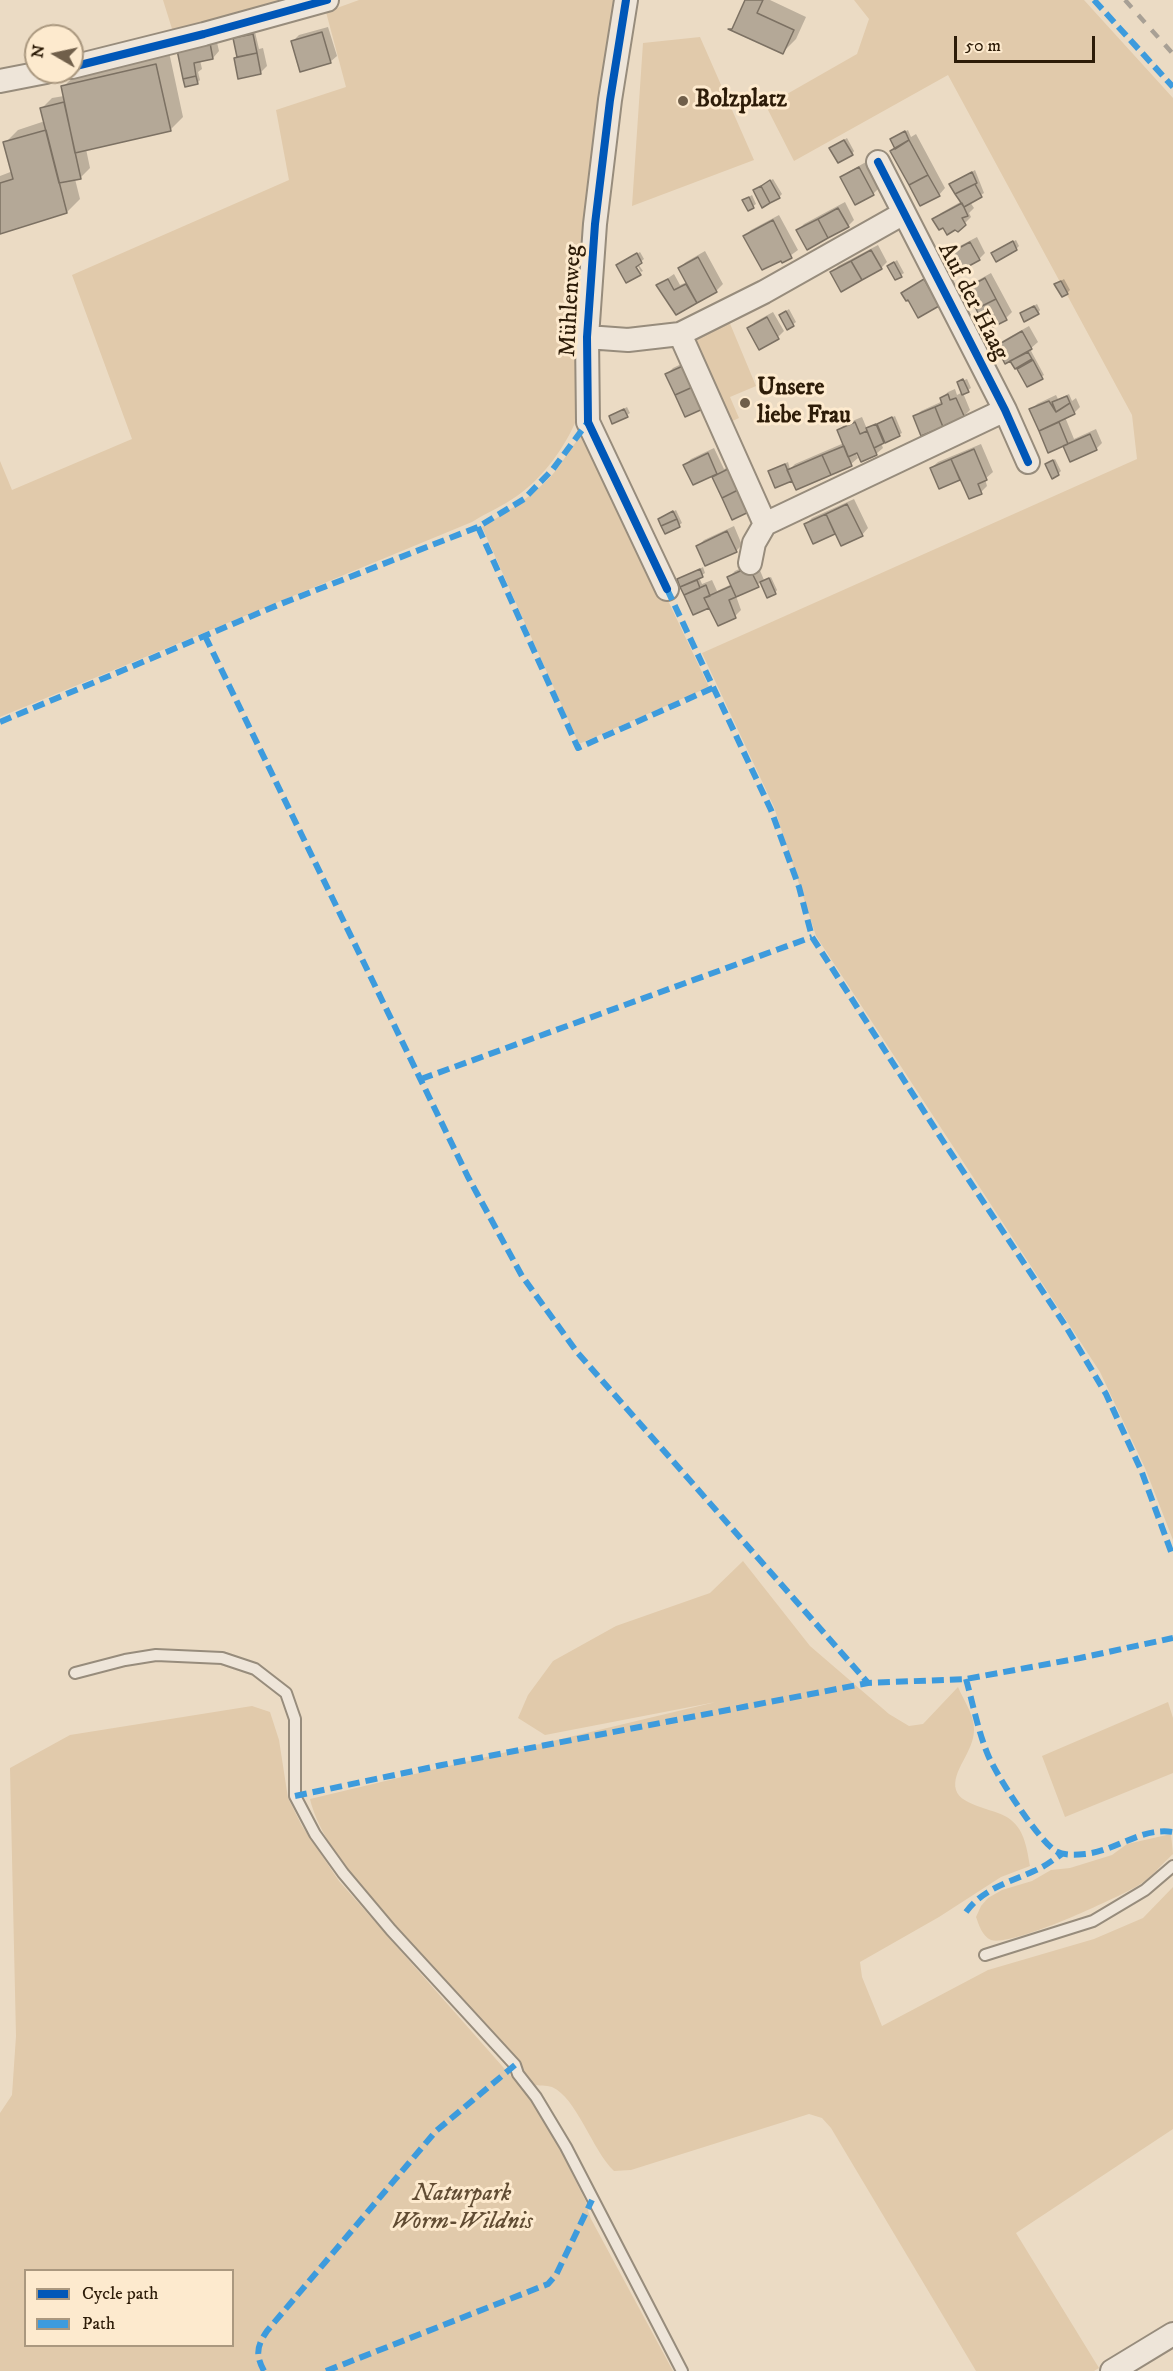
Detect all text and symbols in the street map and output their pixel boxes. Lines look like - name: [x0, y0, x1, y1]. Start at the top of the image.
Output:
- north arrow: [24, 24, 84, 84]
- scale bar: [957, 24, 1098, 62]
- text: 50 m: [965, 35, 1001, 57]
- text: N: [27, 43, 49, 60]
- place label: Bolzplatz: [695, 87, 787, 115]
- marker: Bolzplatz: [676, 94, 690, 108]
- street label: Auf der Haag: [930, 238, 1014, 366]
- street label: Mühlenweg: [555, 244, 589, 358]
- place label: Unsere liebe Frau: [757, 375, 851, 431]
- marker: Unsere liebe Frau: [738, 396, 752, 410]
- park label: Naturpark Worm-Wildnis: [391, 2181, 533, 2237]
- legend: [24, 2269, 234, 2347]
- text: Cycle path: [82, 2283, 159, 2305]
- text: Path: [82, 2313, 115, 2335]

